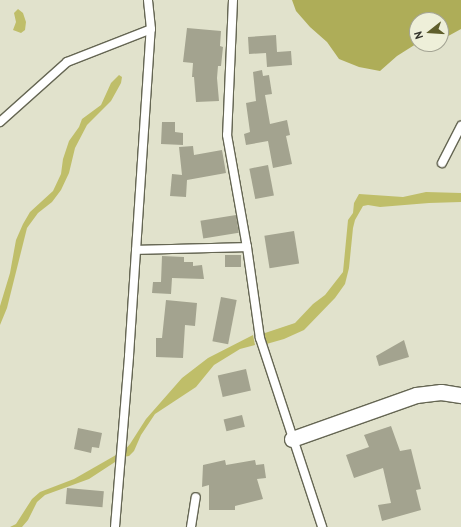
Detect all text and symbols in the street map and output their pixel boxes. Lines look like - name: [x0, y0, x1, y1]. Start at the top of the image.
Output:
- north arrow: [409, 12, 449, 52]
- text: N: [411, 30, 426, 41]

